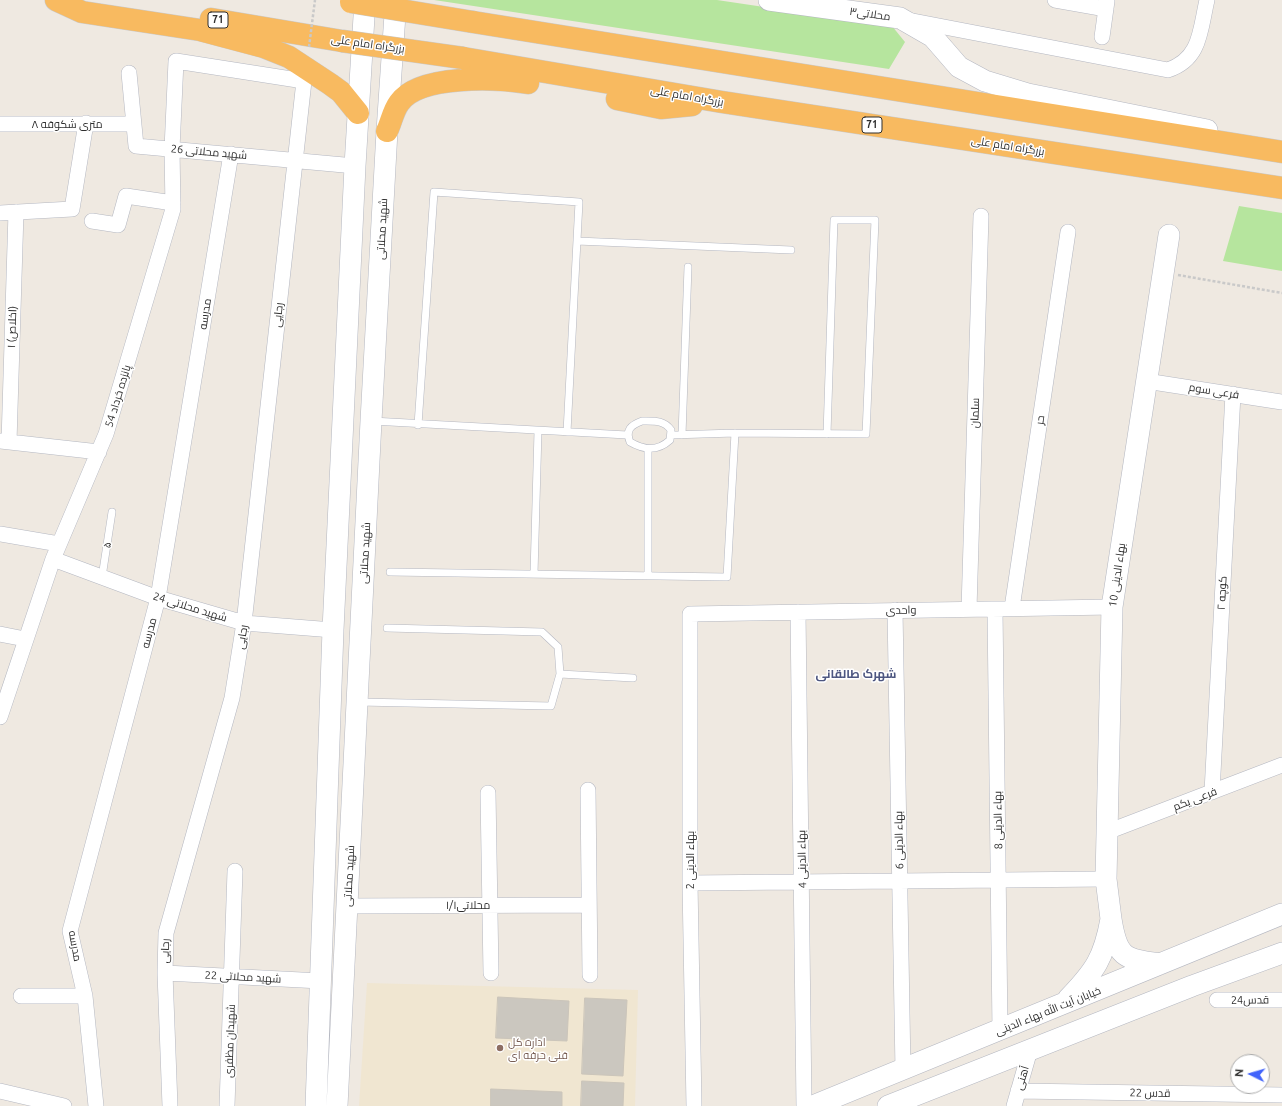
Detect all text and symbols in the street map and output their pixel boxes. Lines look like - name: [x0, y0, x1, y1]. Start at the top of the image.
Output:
- street label: محلاتی۳: [849, 5, 891, 23]
- road number: 71: [208, 12, 228, 28]
- street label: بزرگراه امام علی: [330, 32, 406, 56]
- street label: بزرگراه امام علی: [649, 83, 725, 109]
- street label: ۸ متری شکوفه: [31, 117, 103, 131]
- road number: 71: [862, 117, 882, 133]
- street label: بزرگراه امام علی: [970, 134, 1046, 158]
- street label: شهید محلاتی 26: [170, 142, 248, 162]
- street label: شهید محلاتی: [374, 198, 390, 260]
- street label: مدرسه: [196, 298, 214, 330]
- street label: رجایی: [270, 302, 286, 328]
- street label: ۱ (اخلاص): [5, 306, 19, 348]
- street label: پانزده خرداد 54: [102, 363, 134, 429]
- street label: فرعی سوم: [1188, 380, 1240, 402]
- street label: سلمان: [968, 398, 982, 428]
- street label: حر: [1033, 414, 1047, 426]
- street label: شهید محلاتی: [357, 522, 373, 584]
- street label: ۵: [100, 541, 114, 549]
- street label: بهاء الدینی 10: [1106, 542, 1128, 608]
- street label: کوچه ۲: [1215, 576, 1229, 610]
- street label: شهید محلاتی 24: [151, 589, 229, 625]
- street label: واحدی: [885, 603, 917, 617]
- street label: مدرسه: [139, 616, 159, 650]
- street label: رجایی: [234, 624, 250, 650]
- district label: شهرک طالقانی: [816, 667, 896, 681]
- street label: فرعی یکم: [1171, 785, 1219, 813]
- street label: بهاء الدینی 8: [991, 791, 1005, 849]
- street label: بهاء الدینی 6: [892, 811, 906, 869]
- street label: بهاء الدینی 4: [795, 830, 809, 888]
- street label: بهاء الدینی 2: [683, 831, 697, 889]
- street label: شهید محلاتی: [341, 845, 357, 907]
- street label: محلاتی۱/۱: [446, 898, 490, 912]
- street label: مدرسه: [66, 929, 84, 963]
- street label: رجایی: [158, 938, 172, 964]
- street label: شهید محلاتی 22: [204, 968, 282, 986]
- street label: خیابان آیت الله بهاء الدینی: [993, 984, 1103, 1038]
- street label: قدس24: [1231, 993, 1269, 1007]
- street label: شهیدان مظفری: [222, 1004, 238, 1078]
- place label: اداره کل فنی حرفه ای: [508, 1035, 568, 1061]
- marker: اداره کل فنی حرفه ای: [495, 1043, 505, 1053]
- north arrow: [1230, 1054, 1270, 1094]
- street label: آهنی: [1012, 1064, 1032, 1092]
- text: N: [1233, 1068, 1245, 1078]
- street label: قدس 22: [1129, 1086, 1171, 1100]

